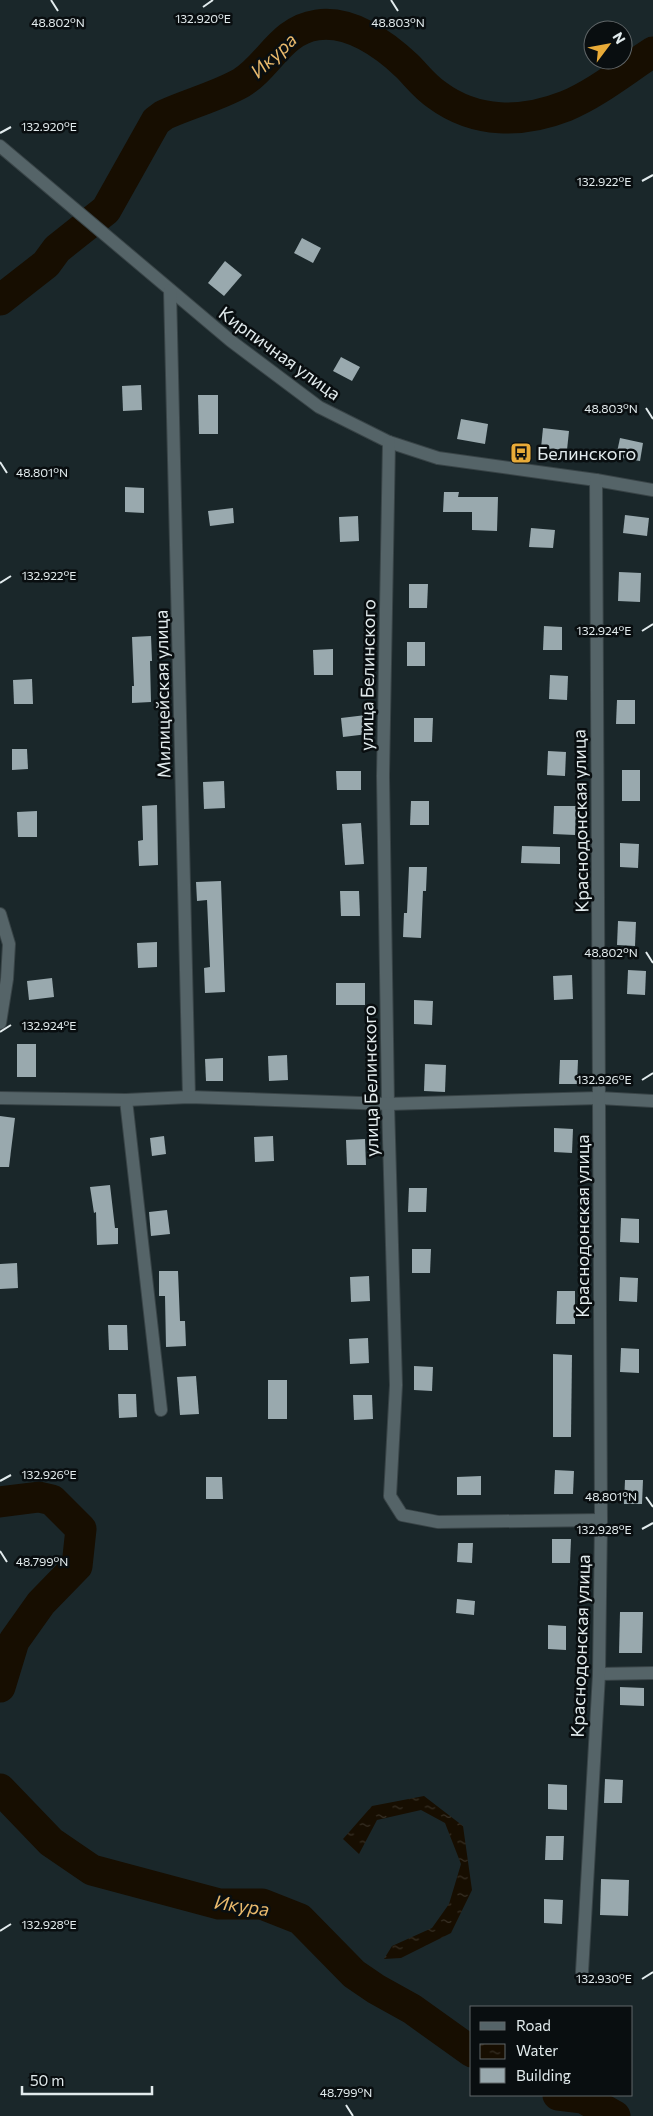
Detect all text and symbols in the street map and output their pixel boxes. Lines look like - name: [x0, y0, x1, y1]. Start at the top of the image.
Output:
- text: 132.920°E: [175, 11, 231, 25]
- text: 48.802°N: [31, 15, 85, 29]
- text: 48.803°N: [371, 15, 425, 29]
- north arrow: [583, 20, 633, 70]
- water label: Икура: [245, 28, 301, 82]
- text: N: [609, 29, 629, 47]
- text: 132.920°E: [21, 119, 77, 133]
- text: 132.922°E: [577, 174, 631, 188]
- street label: Кирпичная улица: [215, 302, 345, 404]
- text: 48.803°N: [584, 401, 638, 415]
- bus stop icon: Белинского: [509, 441, 533, 465]
- place label: Белинского: [537, 442, 636, 464]
- text: 48.801°N: [16, 465, 68, 479]
- text: 132.922°E: [22, 568, 76, 582]
- street label: улица Белинского: [355, 599, 379, 751]
- street label: Милицейская улица: [150, 610, 174, 778]
- text: 132.924°E: [577, 623, 631, 637]
- street label: Краснодонская улица: [567, 729, 593, 913]
- text: 48.802°N: [584, 945, 638, 959]
- street label: улица Белинского: [358, 1005, 382, 1157]
- text: 132.924°E: [22, 1018, 76, 1032]
- text: 132.926°E: [576, 1072, 632, 1086]
- street label: Краснодонская улица: [571, 1134, 593, 1318]
- text: 132.926°E: [21, 1467, 77, 1481]
- text: 48.801°N: [585, 1489, 637, 1503]
- text: 132.928°E: [576, 1522, 632, 1536]
- text: 48.799°N: [16, 1554, 68, 1568]
- street label: Краснодонская улица: [566, 1554, 594, 1738]
- water label: Икура: [213, 1890, 271, 1920]
- text: 132.928°E: [21, 1917, 77, 1931]
- text: 132.930°E: [576, 1971, 632, 1985]
- legend: [470, 2006, 633, 2096]
- text: Road: [516, 2016, 551, 2034]
- text: Water: [516, 2041, 558, 2059]
- scale bar: [22, 2064, 152, 2096]
- text: Building: [516, 2066, 571, 2084]
- text: 50 m: [30, 2071, 64, 2089]
- text: 48.799°N: [320, 2085, 372, 2099]

